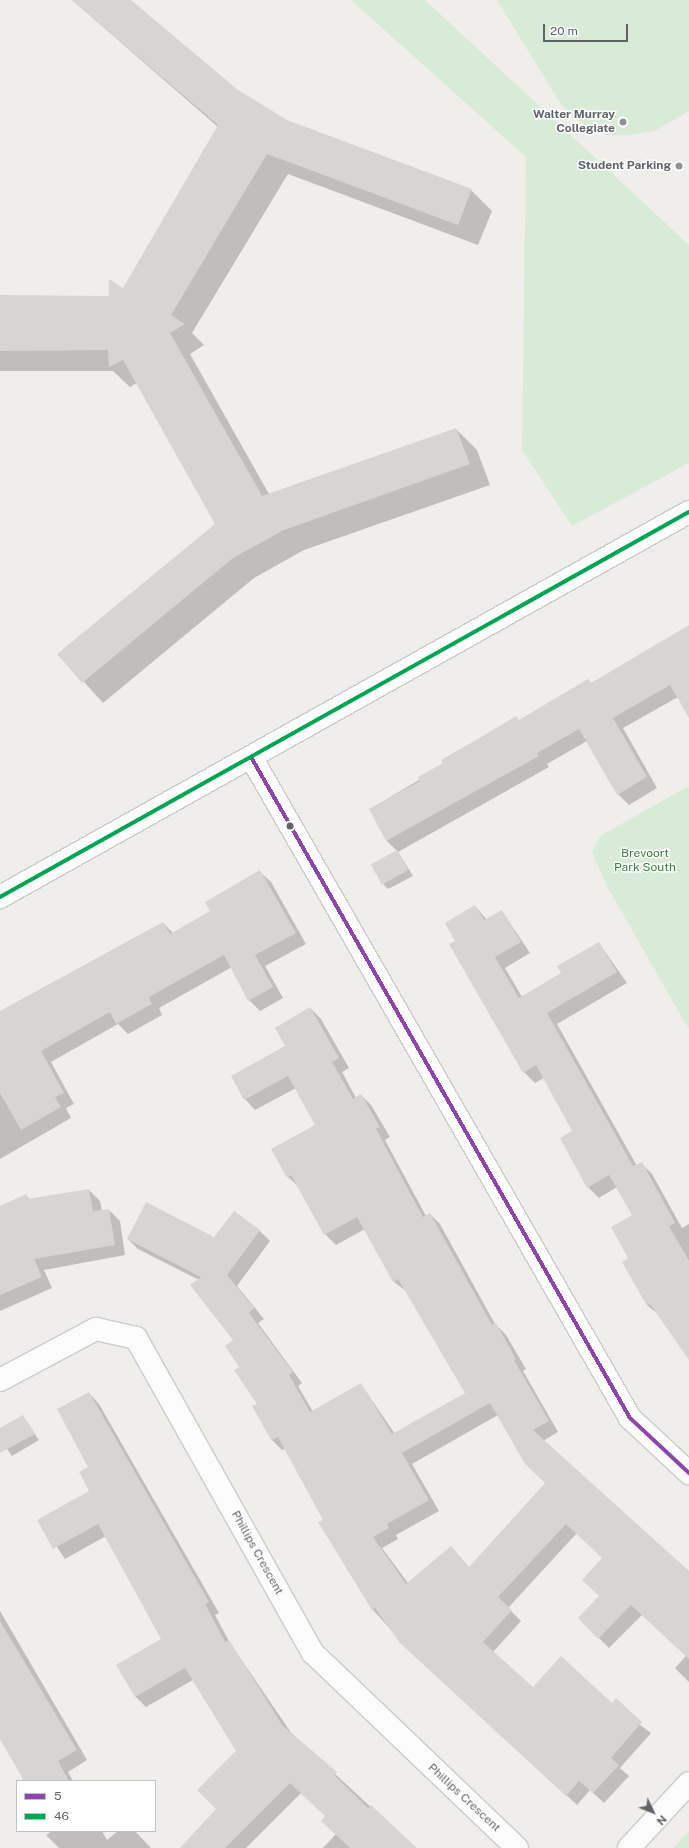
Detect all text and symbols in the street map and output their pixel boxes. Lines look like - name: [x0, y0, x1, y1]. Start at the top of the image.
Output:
- scale bar: [545, 16, 630, 42]
- text: 20 m: [550, 24, 578, 38]
- place label: Walter Murray Collegiate: [533, 108, 615, 136]
- marker: Walter Murray Collegiate: [618, 117, 628, 127]
- place label: Student Parking: [578, 159, 671, 173]
- marker: Student Parking: [674, 161, 684, 171]
- unlabelled marker: [285, 821, 295, 831]
- park label: Brevoort Park South: [614, 847, 676, 875]
- street label: Phillips Crescent: [228, 1508, 286, 1598]
- street label: Phillips Crescent: [425, 1761, 503, 1835]
- legend: [16, 1780, 156, 1832]
- text: 5: [54, 1789, 62, 1803]
- north arrow: [633, 1792, 673, 1832]
- text: 46: [54, 1809, 69, 1823]
- text: N: [654, 1813, 669, 1827]

